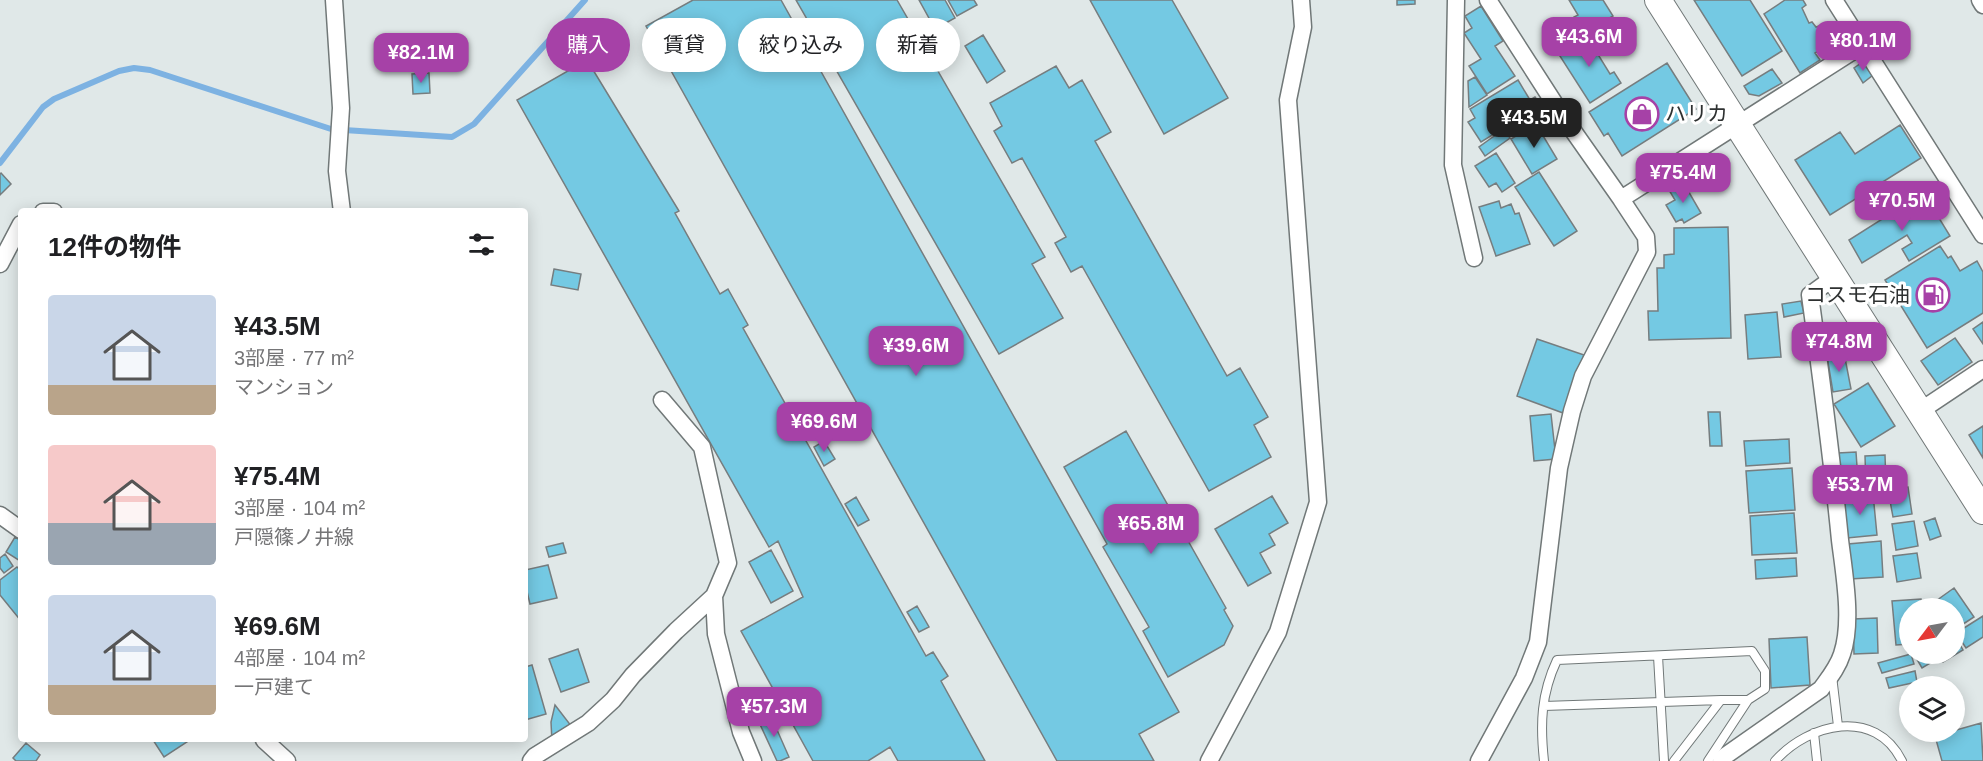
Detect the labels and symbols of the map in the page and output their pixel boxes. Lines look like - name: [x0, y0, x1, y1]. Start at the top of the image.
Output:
- pin: ¥43.6M: [1540, 17, 1638, 68]
- pin: ¥80.1M: [1814, 21, 1912, 72]
- pin: ¥82.1M: [372, 33, 470, 84]
- shop icon: ハリカ: [1624, 96, 1660, 132]
- pin: ¥43.5M: [1485, 98, 1583, 149]
- place label: ハリカ: [1665, 102, 1728, 125]
- pin: ¥75.4M: [1634, 153, 1732, 204]
- pin: ¥70.5M: [1853, 181, 1951, 232]
- fuel station icon: コスモ石油: [1915, 277, 1951, 313]
- place label: コスモ石油: [1805, 283, 1910, 306]
- pin: ¥74.8M: [1790, 322, 1888, 373]
- pin: ¥39.6M: [867, 326, 965, 377]
- pin: ¥69.6M: [775, 402, 873, 453]
- pin: ¥53.7M: [1811, 465, 1909, 516]
- pin: ¥65.8M: [1102, 504, 1200, 555]
- north arrow: [1899, 598, 1965, 664]
- pin: ¥57.3M: [725, 687, 823, 738]

